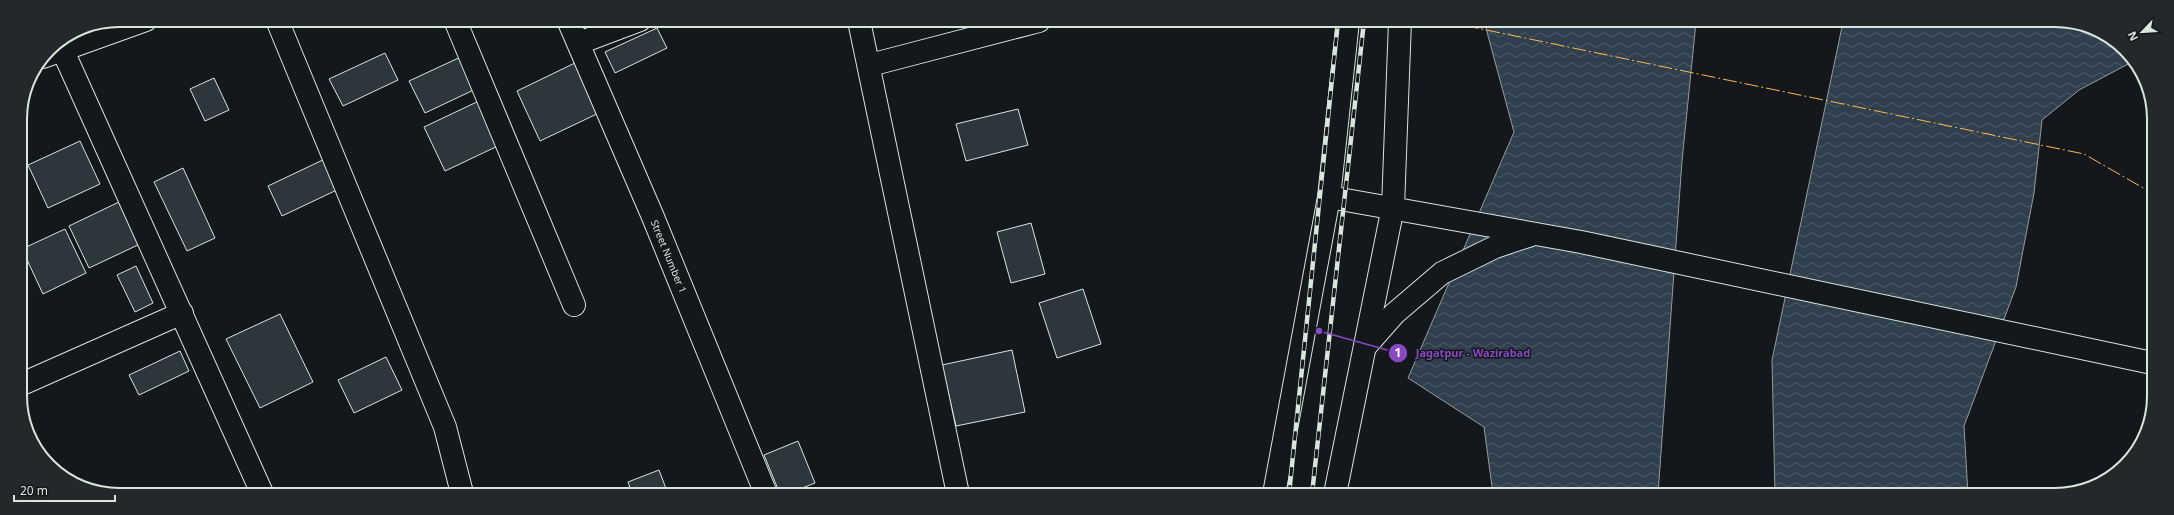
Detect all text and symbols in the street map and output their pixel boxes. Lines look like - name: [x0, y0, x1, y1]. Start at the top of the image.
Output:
- north arrow: [2122, 12, 2162, 52]
- text: N: [2124, 29, 2141, 44]
- street label: Street Number 1: [648, 218, 690, 295]
- callout: Jagatpur - Wazirabad: [1388, 341, 1538, 364]
- text: 1: [1395, 344, 1401, 361]
- text: Jagatpur - Wazirabad: [1415, 345, 1530, 360]
- scale bar: [14, 477, 115, 503]
- text: 20 m: [20, 482, 48, 499]

